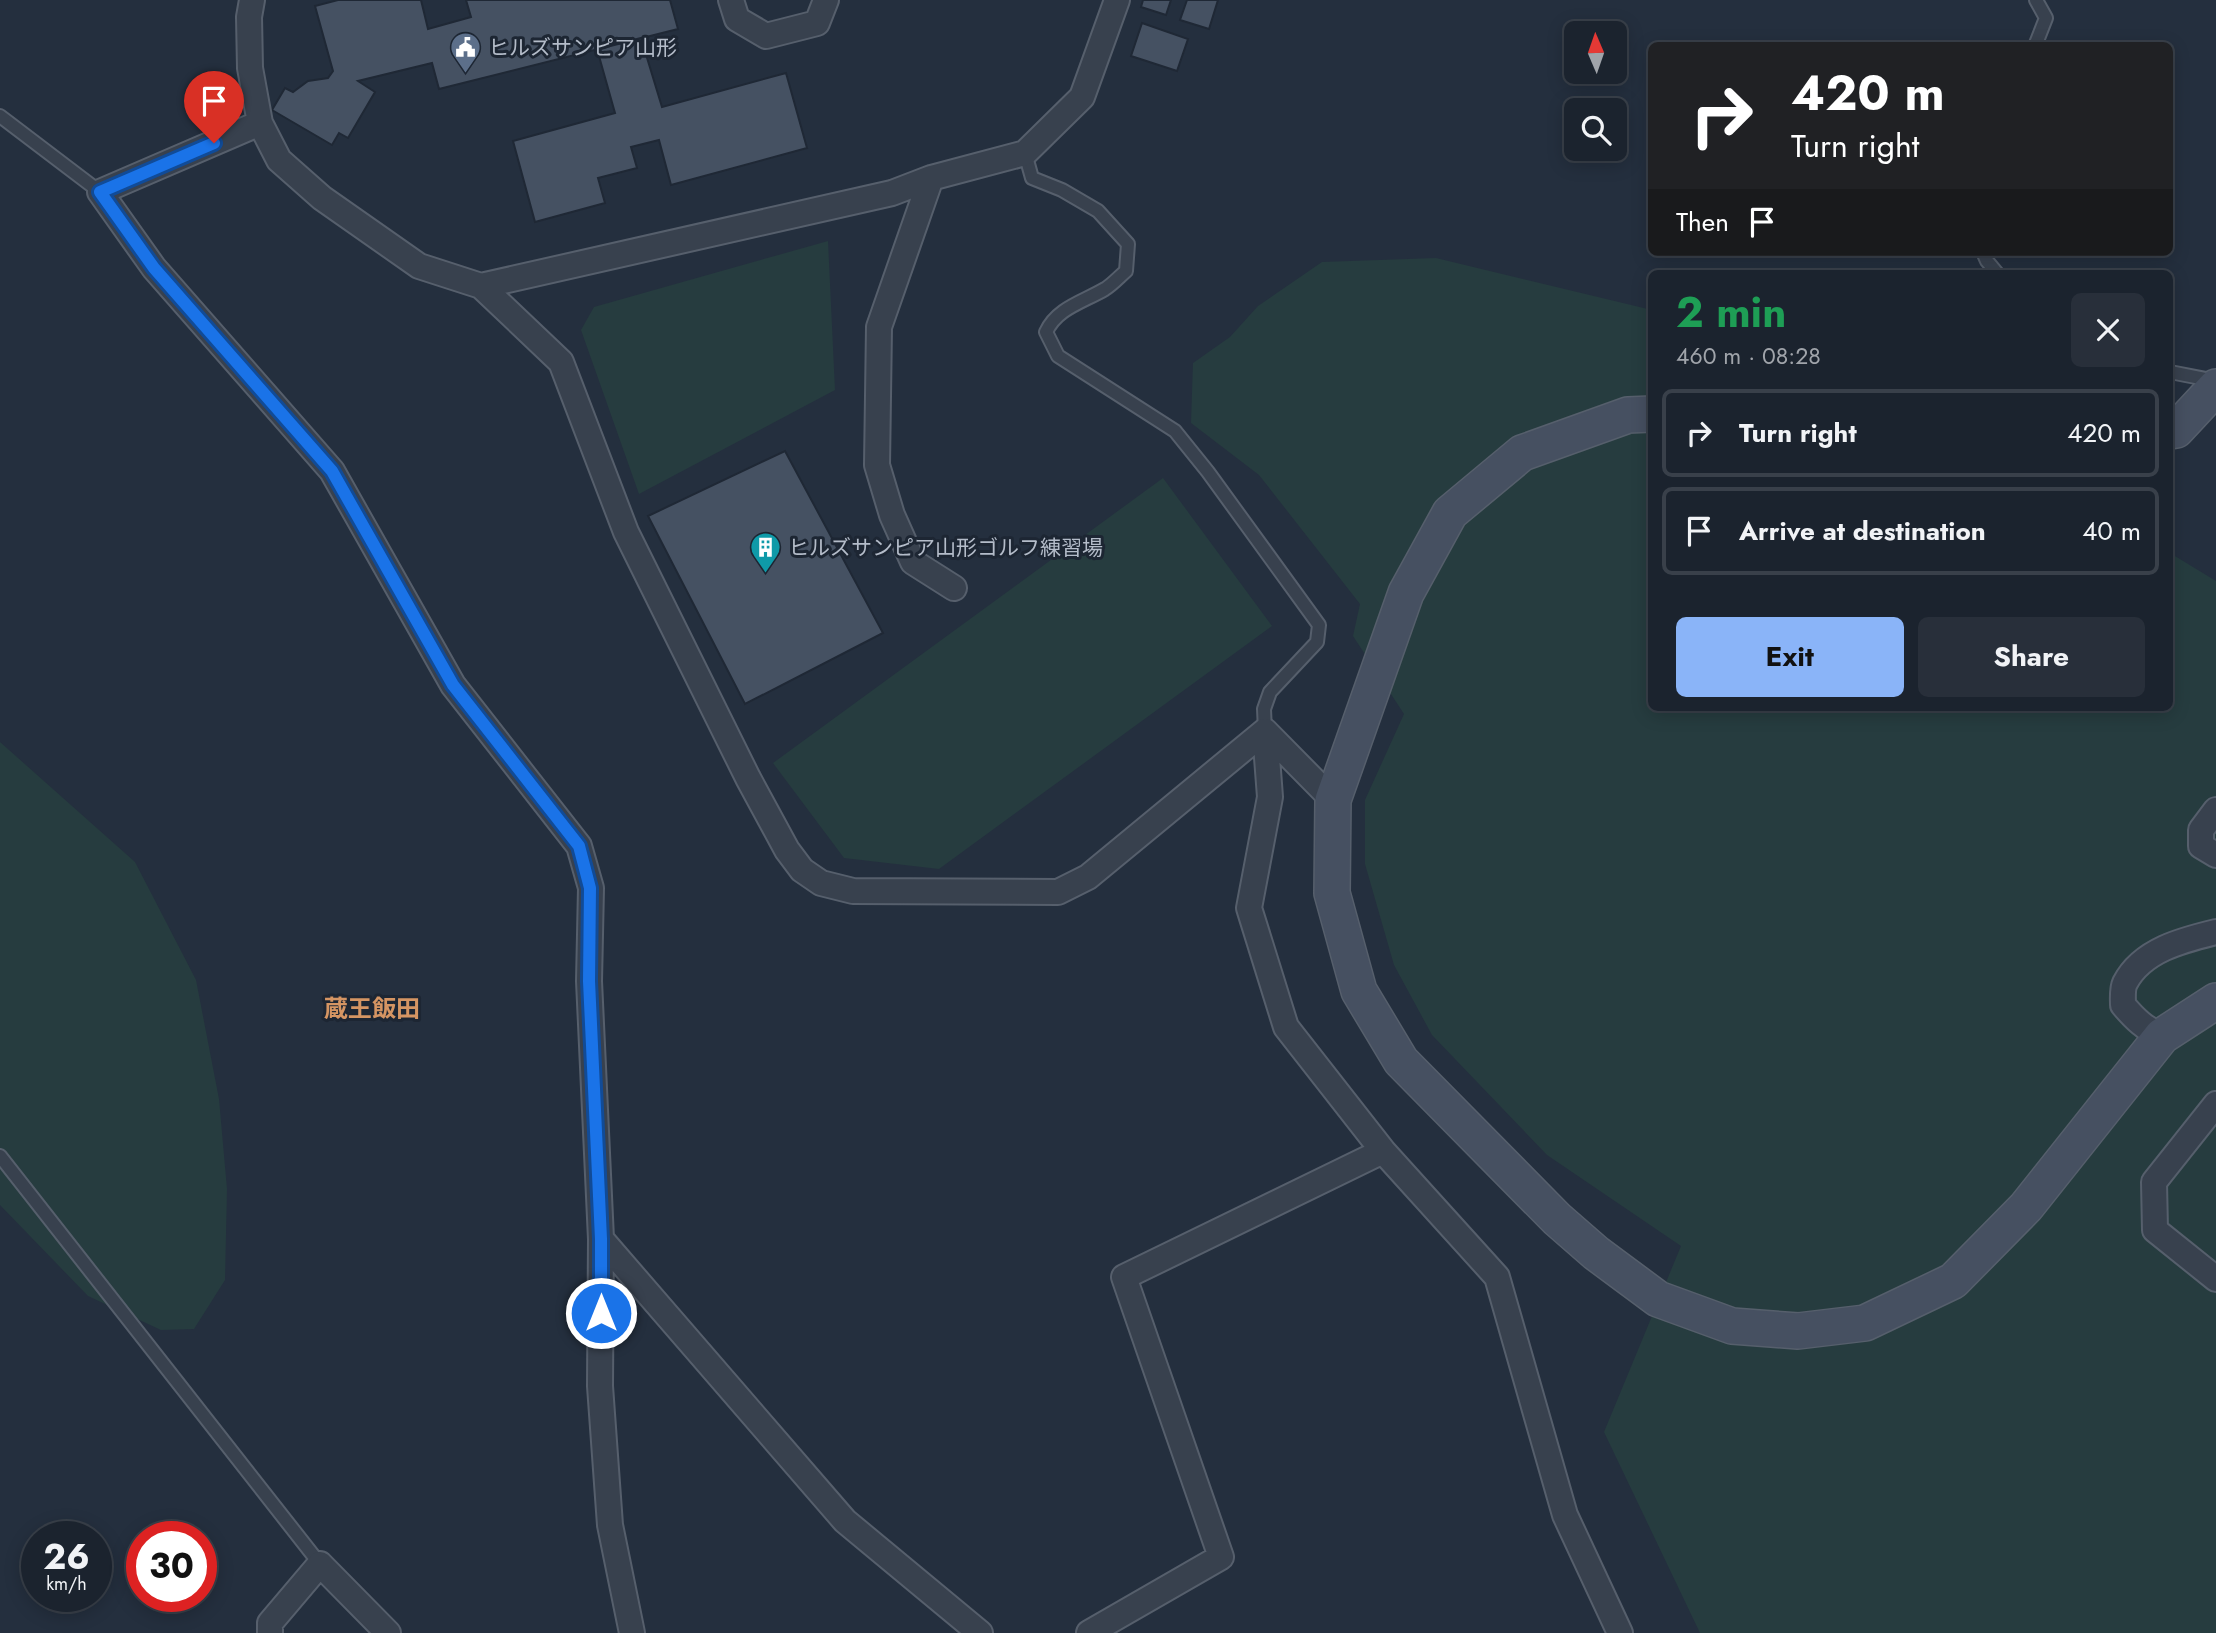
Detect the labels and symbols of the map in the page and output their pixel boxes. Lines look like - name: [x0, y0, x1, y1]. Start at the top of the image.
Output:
- north arrow: [1564, 21, 1628, 84]
- public building icon: ヒルズサンピア山形: [448, 31, 482, 75]
- place label: ヒルズサンピア山形: [488, 33, 677, 63]
- pin: [184, 71, 244, 143]
- building icon: ヒルズサンピア山形ゴルフ練習場: [748, 531, 782, 575]
- place label: ヒルズサンピア山形ゴルフ練習場: [788, 533, 1103, 563]
- district label: 蔵王飯田: [324, 991, 420, 1026]
- position arrow: [564, 1276, 638, 1350]
- speed limit sign: 30: [126, 1521, 217, 1612]

